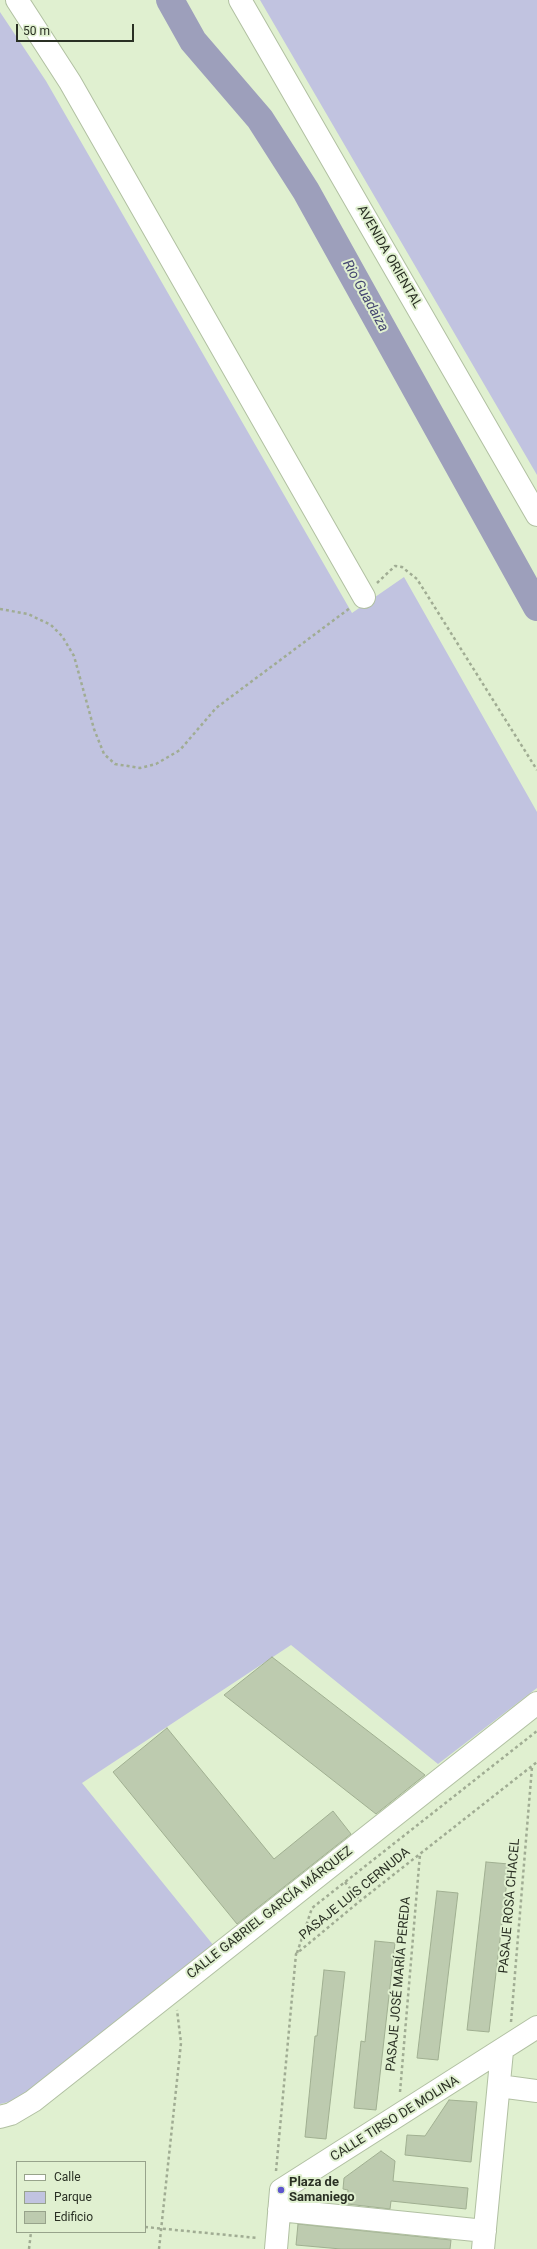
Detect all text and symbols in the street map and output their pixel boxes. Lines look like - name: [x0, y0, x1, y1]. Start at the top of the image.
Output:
- scale bar: [18, 16, 136, 42]
- text: 50 m: [23, 24, 50, 38]
- street label: AVENIDA ORIENTAL: [353, 203, 425, 311]
- water label: Rio Guadaiza: [338, 257, 392, 335]
- street label: PASAJE ROSA CHACEL: [496, 1838, 524, 1974]
- street label: CALLE GABRIEL GARCÍA MÁRQUEZ: [184, 1843, 356, 1983]
- street label: PASAJE LUIS CERNUDA: [297, 1845, 413, 1943]
- street label: PASAJE JOSÉ MARÍA PEREDA: [384, 1896, 414, 2072]
- street label: CALLE TIRSO DE MOLINA: [328, 2073, 462, 2165]
- legend: [16, 2161, 146, 2233]
- text: Calle: [54, 2170, 81, 2184]
- place label: Plaza de Samaniego: [289, 2175, 355, 2206]
- marker: Plaza de Samaniego: [276, 2185, 286, 2195]
- text: Parque: [54, 2190, 92, 2204]
- text: Edificio: [54, 2210, 93, 2224]

